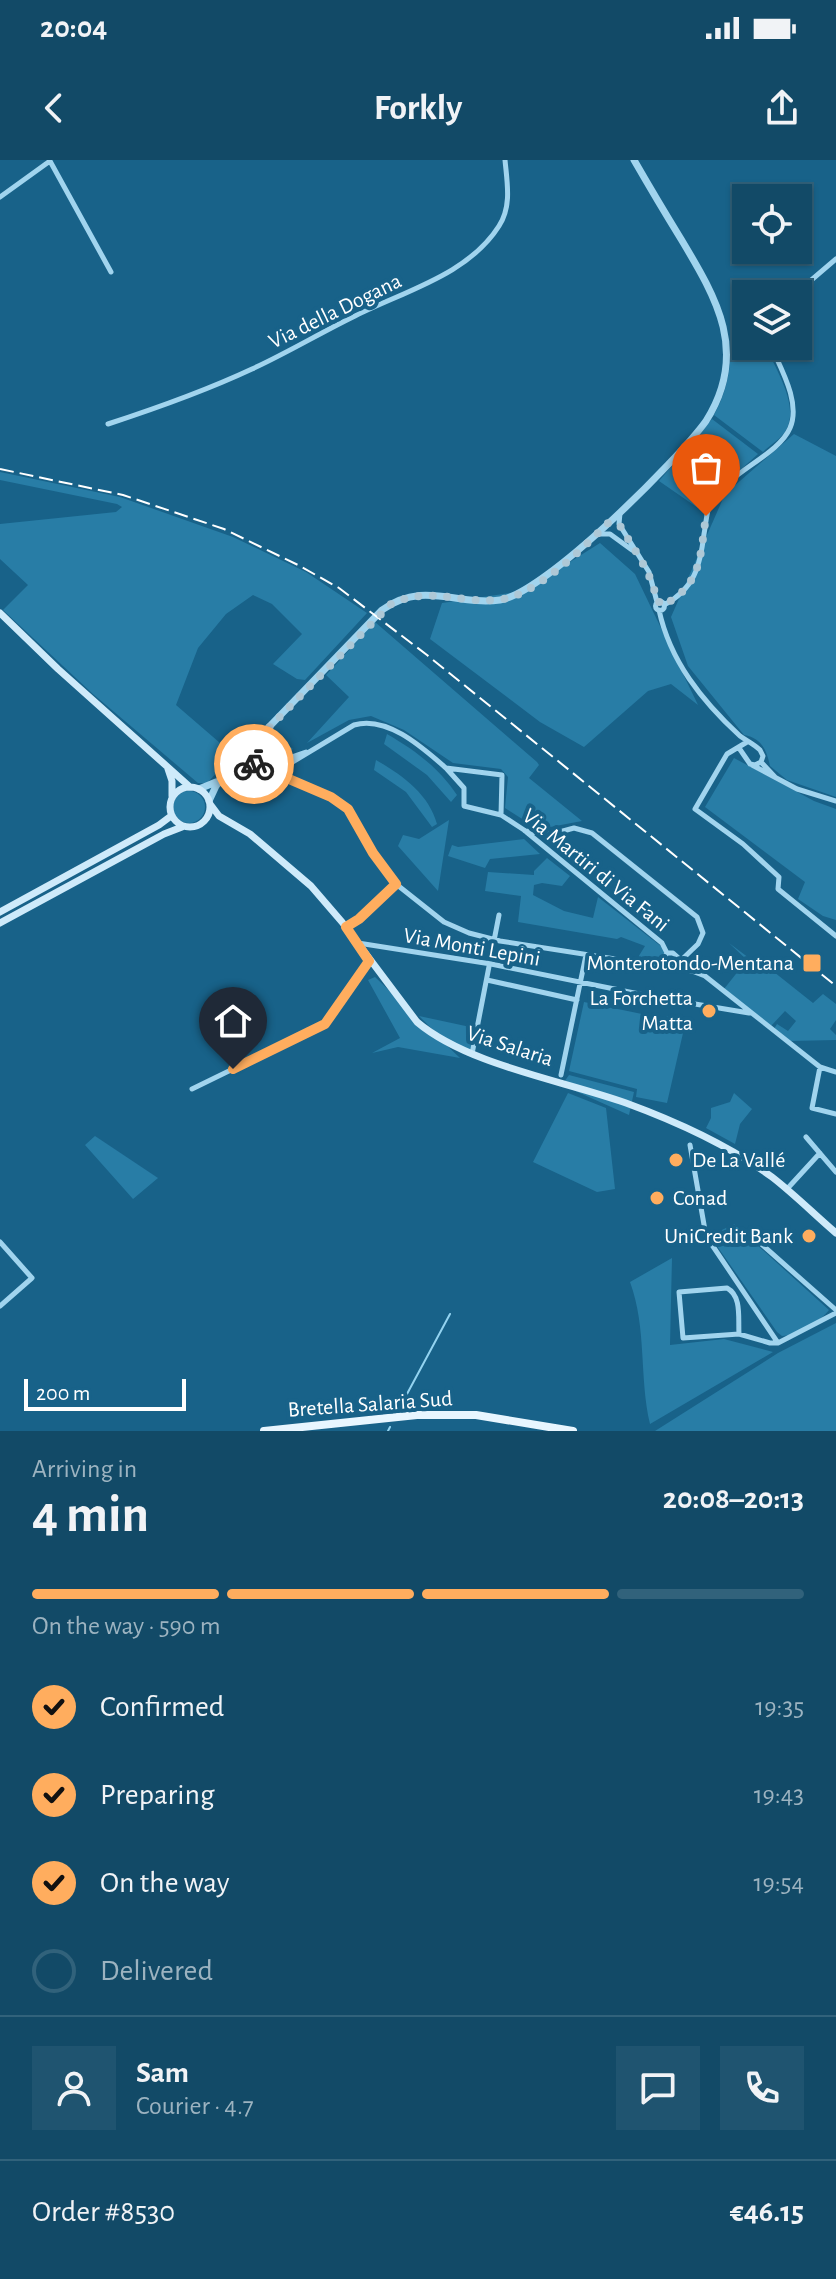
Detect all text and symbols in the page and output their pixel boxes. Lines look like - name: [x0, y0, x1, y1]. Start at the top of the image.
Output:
- text: 20:04: [40, 13, 107, 43]
- icon: back: [32, 86, 76, 130]
- icon: share: [760, 86, 804, 130]
- text: Forkly: [374, 90, 462, 126]
- map controls: [732, 184, 812, 360]
- button: locate: [732, 184, 812, 264]
- street label: Via della Dogana: [265, 269, 405, 353]
- button: layers: [732, 280, 812, 360]
- pin: [672, 434, 740, 516]
- icon: bag: [684, 446, 728, 490]
- courier: [214, 724, 294, 804]
- icon: bike: [232, 742, 276, 786]
- street label: Via Martiri di Via Fani: [519, 804, 673, 936]
- street label: Via Monti Lepini: [402, 924, 542, 970]
- place label: Monterotondo-Mentana: [587, 952, 794, 974]
- marker: Monterotondo-Mentana: [801, 952, 823, 974]
- pin: [199, 987, 267, 1069]
- place label: La Forchetta Matta: [589, 987, 693, 1034]
- icon: home: [211, 999, 255, 1043]
- marker: La Forchetta Matta: [700, 1002, 718, 1020]
- street label: Via Salaria: [464, 1022, 556, 1070]
- place label: De La Vallé: [692, 1149, 785, 1171]
- marker: De La Vallé: [667, 1151, 685, 1169]
- place label: Conad: [673, 1187, 727, 1209]
- marker: Conad: [648, 1189, 666, 1207]
- place label: UniCredit Bank: [664, 1225, 793, 1247]
- marker: UniCredit Bank: [800, 1227, 818, 1245]
- scale bar: [24, 1375, 186, 1411]
- text: 200 m: [36, 1382, 90, 1404]
- street label: Bretella Salaria Sud: [287, 1387, 453, 1421]
- text: Arriving in: [32, 1456, 137, 1482]
- text: 20:08–20:13: [663, 1484, 804, 1514]
- text: 4 min: [32, 1489, 149, 1541]
- text: On the way · 590 m: [32, 1613, 221, 1639]
- icon: check: [32, 1685, 76, 1729]
- text: Confirmed: [100, 1692, 224, 1722]
- text: 19:35: [755, 1694, 804, 1720]
- icon: check: [32, 1773, 76, 1817]
- text: Preparing: [100, 1780, 215, 1810]
- text: 19:43: [754, 1782, 804, 1808]
- icon: check: [32, 1861, 76, 1905]
- text: On the way: [100, 1868, 229, 1898]
- text: 19:54: [754, 1870, 804, 1896]
- text: Delivered: [100, 1956, 213, 1986]
- button: person: [32, 2046, 116, 2130]
- button: chat: [616, 2046, 700, 2130]
- button: phone: [720, 2046, 804, 2130]
- text: Sam: [136, 2058, 189, 2088]
- text: Courier · 4.7: [136, 2093, 254, 2119]
- text: Order #8530: [32, 2197, 175, 2227]
- text: €46.15: [730, 2197, 804, 2227]

